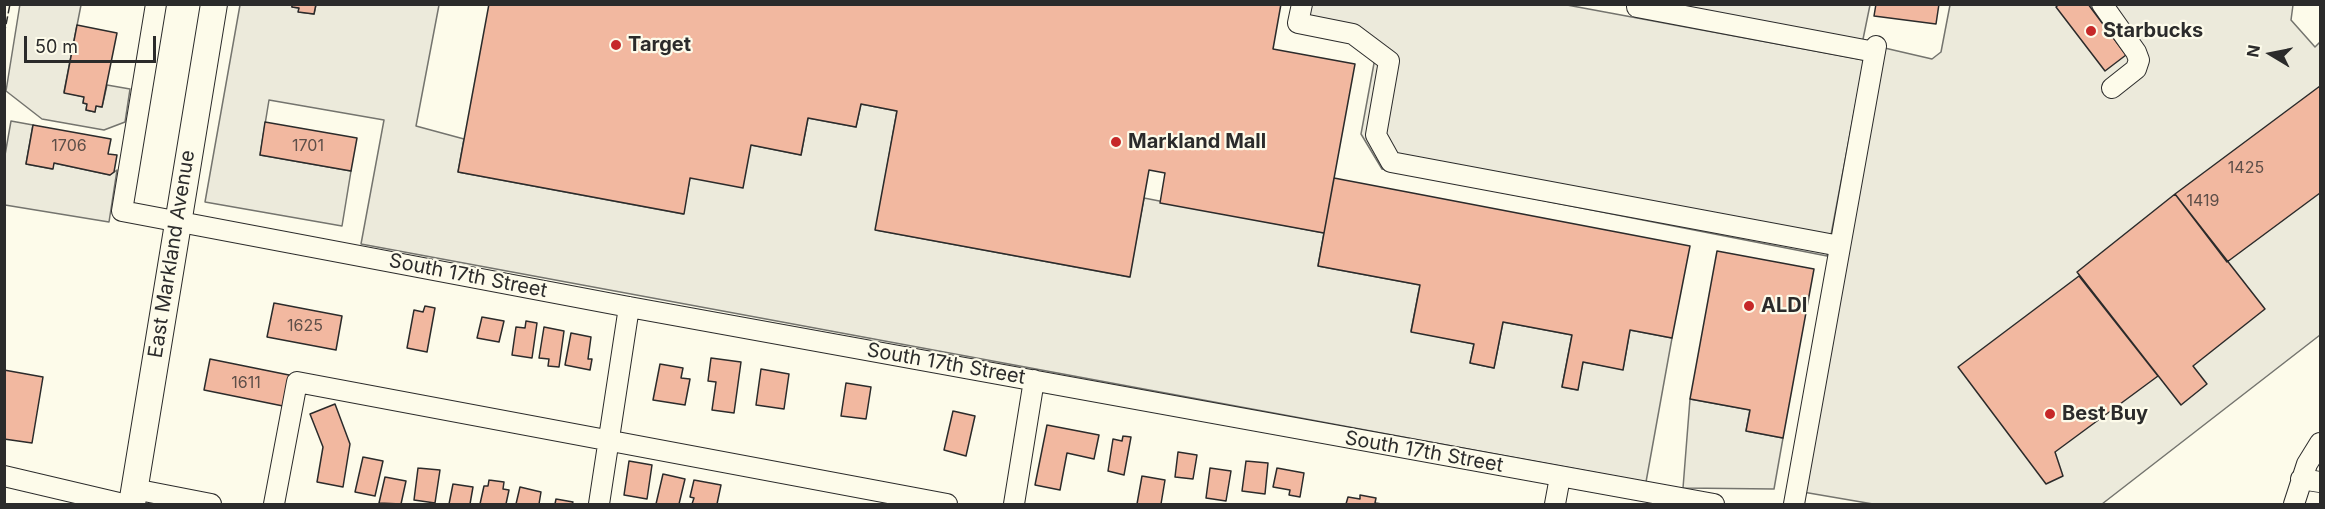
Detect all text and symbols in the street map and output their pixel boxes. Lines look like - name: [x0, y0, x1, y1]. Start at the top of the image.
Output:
- place label: Starbucks: [2103, 19, 2203, 43]
- scale bar: [27, 24, 159, 62]
- marker: Starbucks: [2084, 24, 2098, 38]
- north arrow: [2241, 24, 2301, 84]
- place label: Target: [628, 33, 691, 57]
- text: 50 m: [35, 36, 78, 57]
- marker: Target: [609, 38, 623, 52]
- text: N: [2242, 43, 2264, 59]
- place label: Markland Mall: [1128, 130, 1266, 154]
- marker: Markland Mall: [1109, 135, 1123, 149]
- house number: 1706: [51, 136, 87, 156]
- house number: 1701: [292, 136, 324, 156]
- street label: East Markland Avenue: [144, 148, 200, 360]
- house number: 1425: [2228, 158, 2264, 178]
- house number: 1419: [2187, 191, 2219, 211]
- street label: South 17th Street: [387, 249, 549, 303]
- place label: ALDI: [1761, 294, 1807, 318]
- marker: ALDI: [1742, 299, 1756, 313]
- house number: 1625: [287, 316, 323, 336]
- street label: South 17th Street: [865, 338, 1027, 390]
- house number: 1611: [231, 373, 261, 393]
- place label: Best Buy: [2062, 402, 2148, 426]
- marker: Best Buy: [2043, 407, 2057, 421]
- street label: South 17th Street: [1343, 426, 1505, 478]

